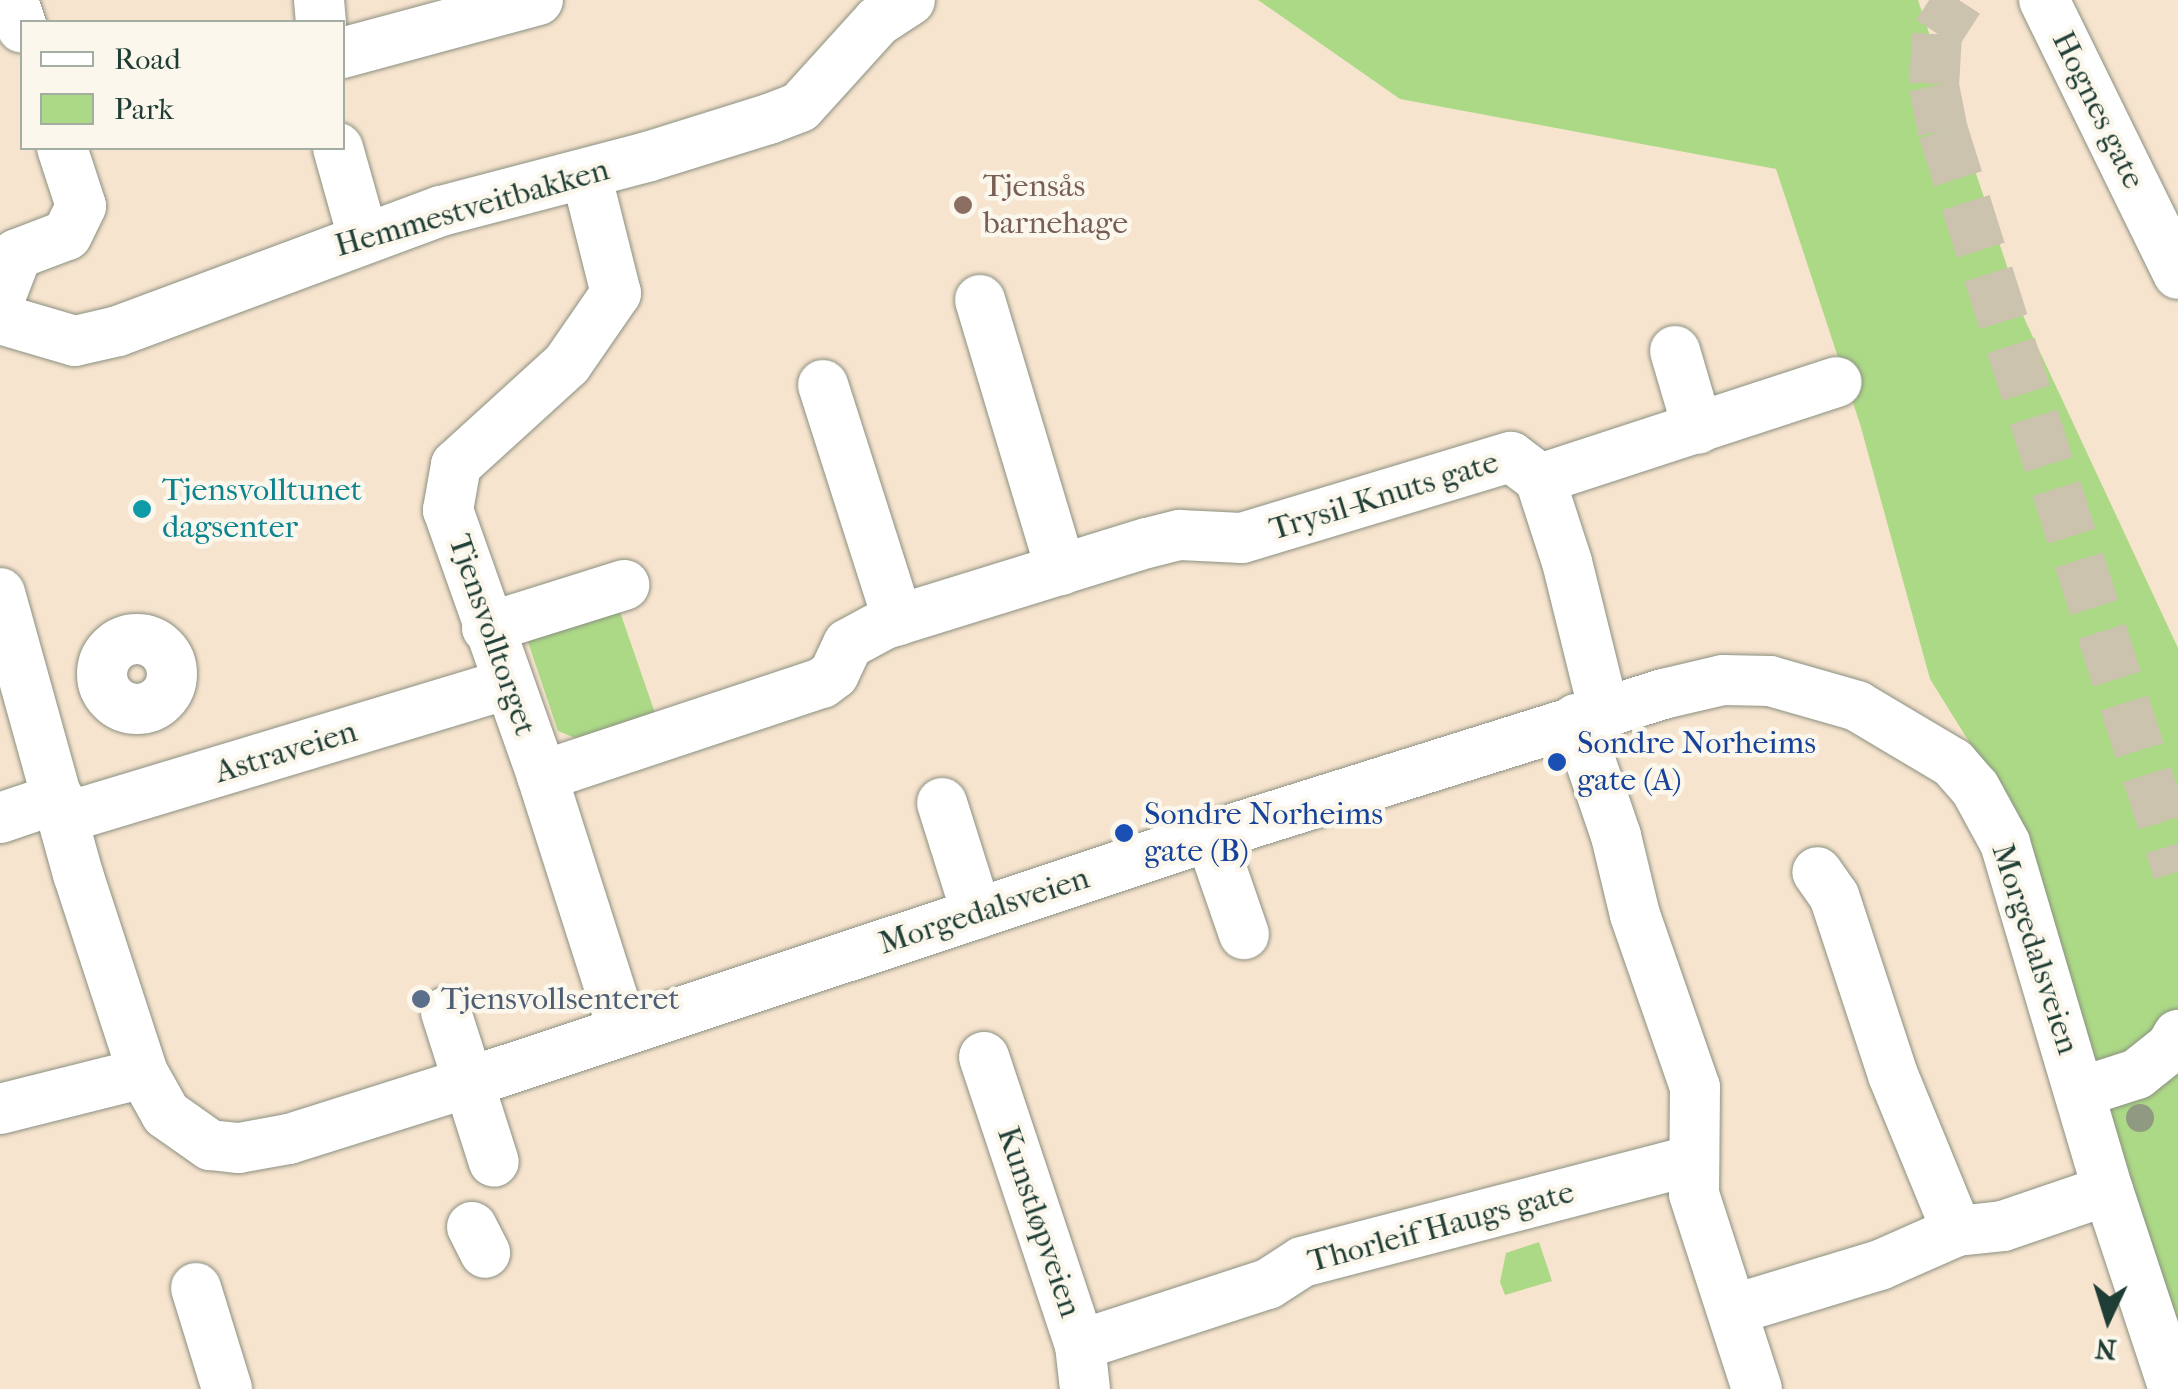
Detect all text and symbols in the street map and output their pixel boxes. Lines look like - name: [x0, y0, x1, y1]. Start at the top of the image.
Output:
- legend: [20, 20, 345, 150]
- street label: Hognes gate: [2043, 25, 2153, 195]
- text: Road: [114, 42, 181, 77]
- text: Park: [114, 92, 174, 127]
- street label: Hemmestveitbakken: [331, 151, 613, 265]
- place label: Tjensås barnehage: [983, 168, 1128, 243]
- marker: Tjensås barnehage: [952, 194, 974, 216]
- street label: Trysil-Knuts gate: [1265, 443, 1503, 549]
- place label: Tjensvolltunet dagsenter: [162, 472, 362, 547]
- marker: Tjensvolltunet dagsenter: [131, 498, 153, 520]
- street label: Tjensvolltorget: [440, 530, 544, 740]
- street label: Astraveien: [210, 712, 362, 792]
- place label: Sondre Norheims gate (A): [1577, 725, 1816, 800]
- marker: Sondre Norheims gate (A): [1546, 751, 1568, 773]
- place label: Sondre Norheims gate (B): [1144, 796, 1383, 871]
- marker: Sondre Norheims gate (B): [1113, 822, 1135, 844]
- street label: Morgedalsveien: [1983, 839, 2087, 1059]
- street label: Morgedalsveien: [874, 859, 1094, 963]
- place label: Tjensvollsenteret: [441, 980, 680, 1018]
- marker: Tjensvollsenteret: [410, 988, 432, 1010]
- street label: Kunstløpveien: [988, 1122, 1090, 1322]
- street label: Thorleif Haugs gate: [1304, 1173, 1578, 1281]
- north arrow: [2058, 1269, 2158, 1369]
- text: N: [2094, 1332, 2118, 1367]

